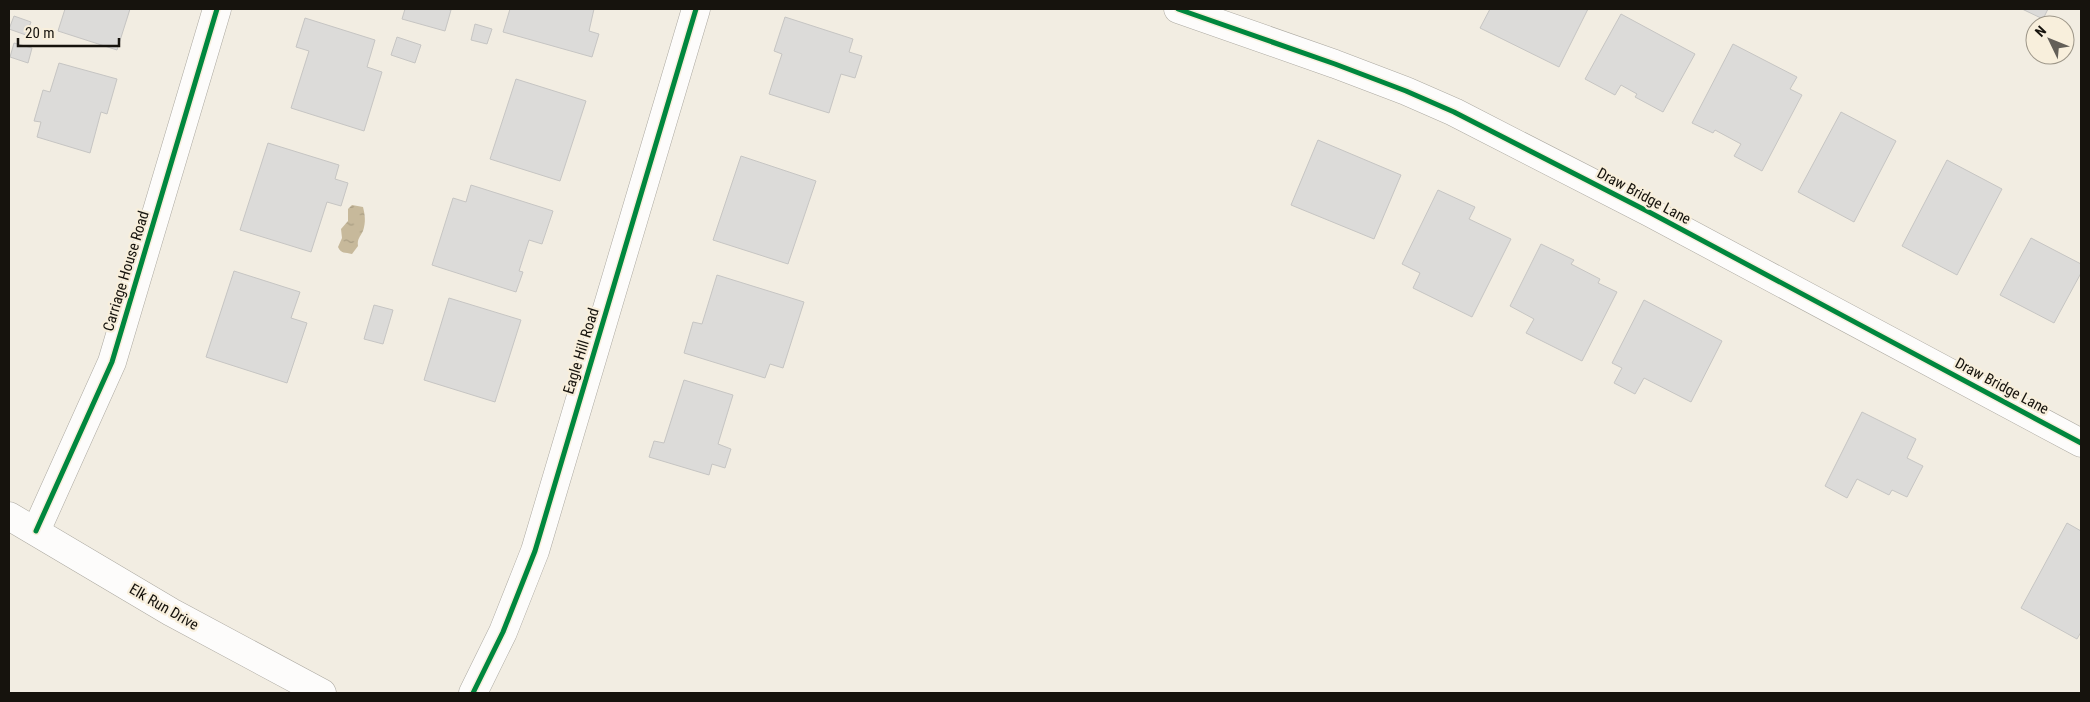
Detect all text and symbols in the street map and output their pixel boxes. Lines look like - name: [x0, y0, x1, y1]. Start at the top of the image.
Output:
- scale bar: [18, 15, 119, 47]
- north arrow: [2025, 15, 2075, 65]
- text: N: [2032, 23, 2049, 40]
- text: 20 m: [25, 24, 55, 42]
- street label: Draw Bridge Lane: [1594, 164, 1694, 228]
- street label: Carriage House Road: [99, 209, 153, 333]
- street label: Eagle Hill Road: [559, 306, 603, 396]
- street label: Draw Bridge Lane: [1952, 354, 2052, 418]
- street label: Elk Run Drive: [126, 580, 202, 634]

